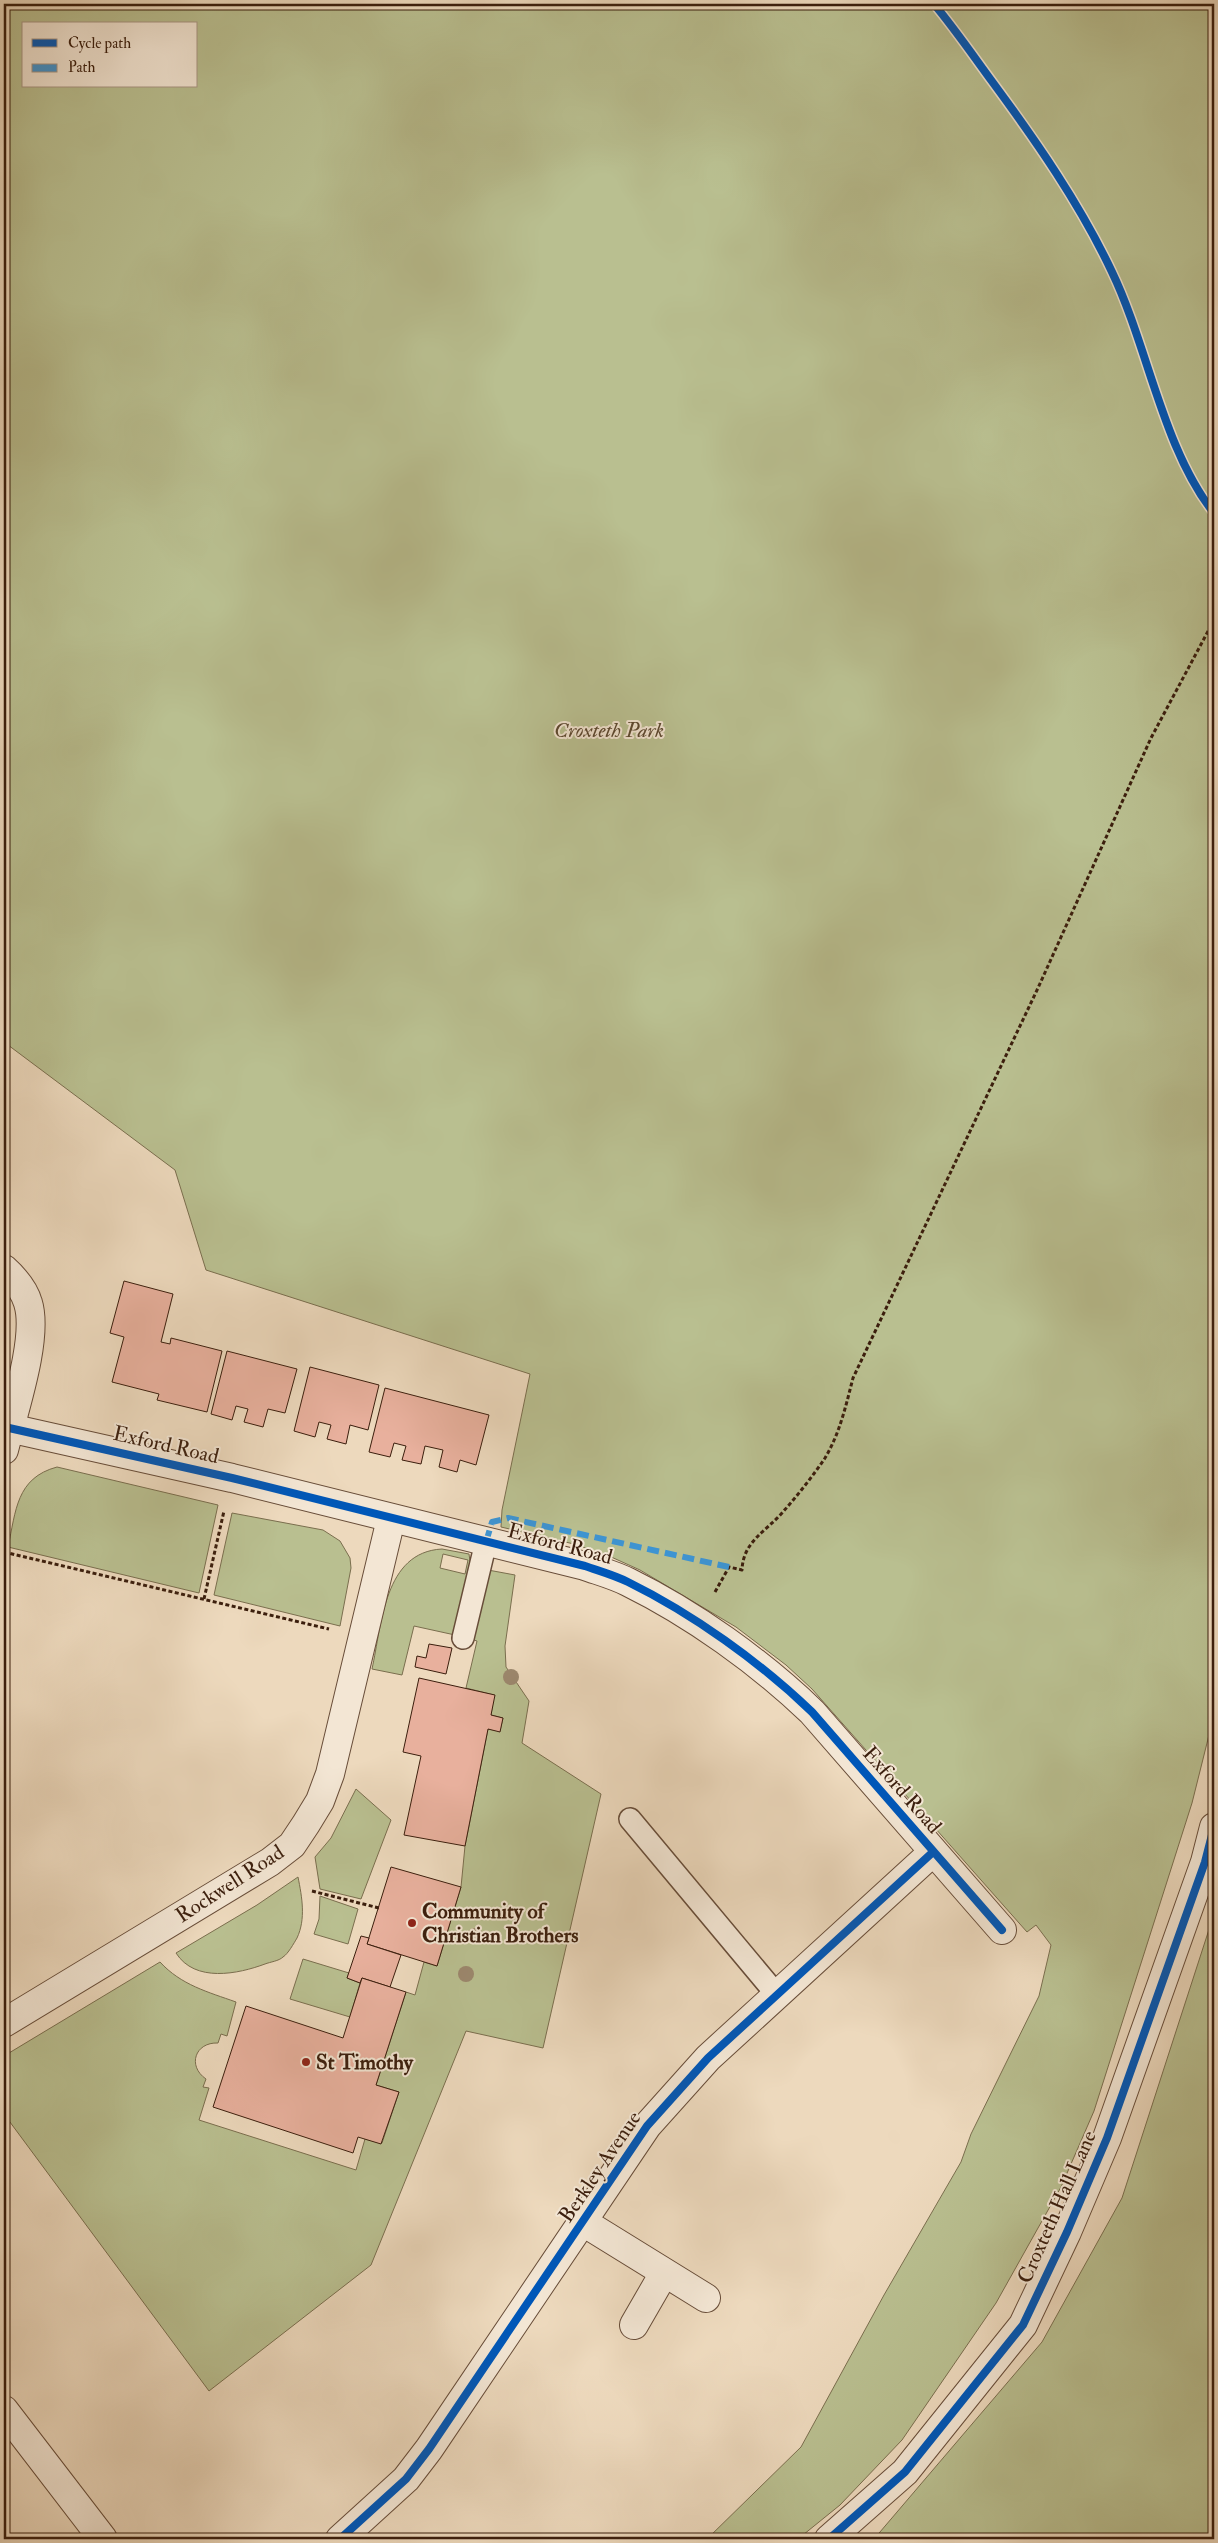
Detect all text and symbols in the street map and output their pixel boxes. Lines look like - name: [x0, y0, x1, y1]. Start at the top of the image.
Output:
- legend: [22, 22, 198, 88]
- text: Cycle path: [68, 34, 131, 54]
- text: Path: [68, 58, 95, 77]
- park label: Croxteth Park: [554, 717, 664, 744]
- street label: Exford Road: [111, 1420, 222, 1470]
- street label: Exford Road: [505, 1517, 616, 1571]
- street label: Exford Road: [857, 1741, 948, 1840]
- street label: Rockwell Road: [171, 1839, 290, 1929]
- place label: Community of Christian Brothers: [422, 1898, 578, 1949]
- marker: Community of Christian Brothers: [406, 1917, 418, 1929]
- place label: St Timothy: [316, 2049, 414, 2076]
- marker: St Timothy: [300, 2056, 312, 2068]
- street label: Berkley Avenue: [553, 2106, 647, 2228]
- street label: Croxteth Hall Lane: [1011, 2126, 1103, 2288]

